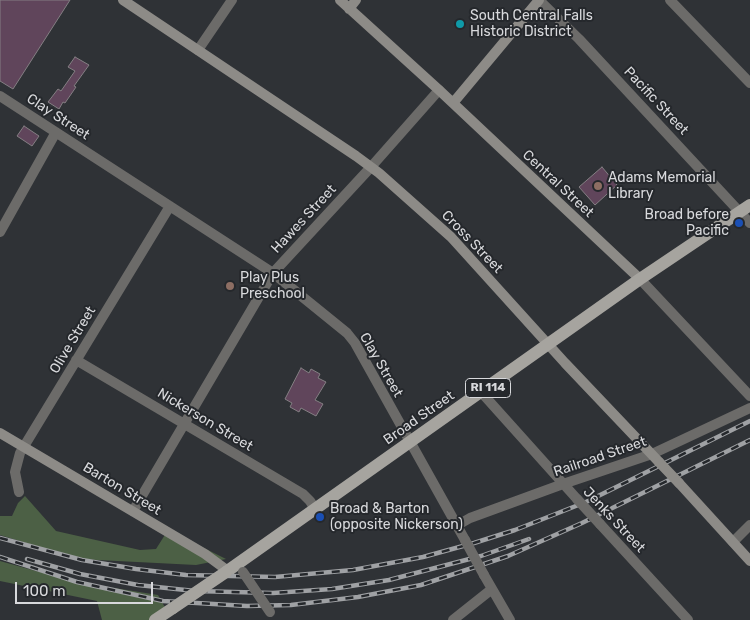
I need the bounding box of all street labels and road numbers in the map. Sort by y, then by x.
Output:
street label: Pacific Street [620,63,692,139]
street label: Clay Street [23,90,93,144]
street label: Central Street [519,147,597,221]
street label: Hawes Street [268,181,340,257]
street label: Cross Street [438,207,506,277]
street label: Olive Street [46,303,100,377]
street label: Clay Street [356,330,406,400]
road number: RI 114 [466,378,510,398]
street label: Nickerson Street [154,385,256,455]
street label: Broad Street [380,387,458,449]
street label: Railroad Street [551,433,649,481]
street label: Barton Street [80,459,164,519]
street label: Jenks Street [579,484,649,556]

